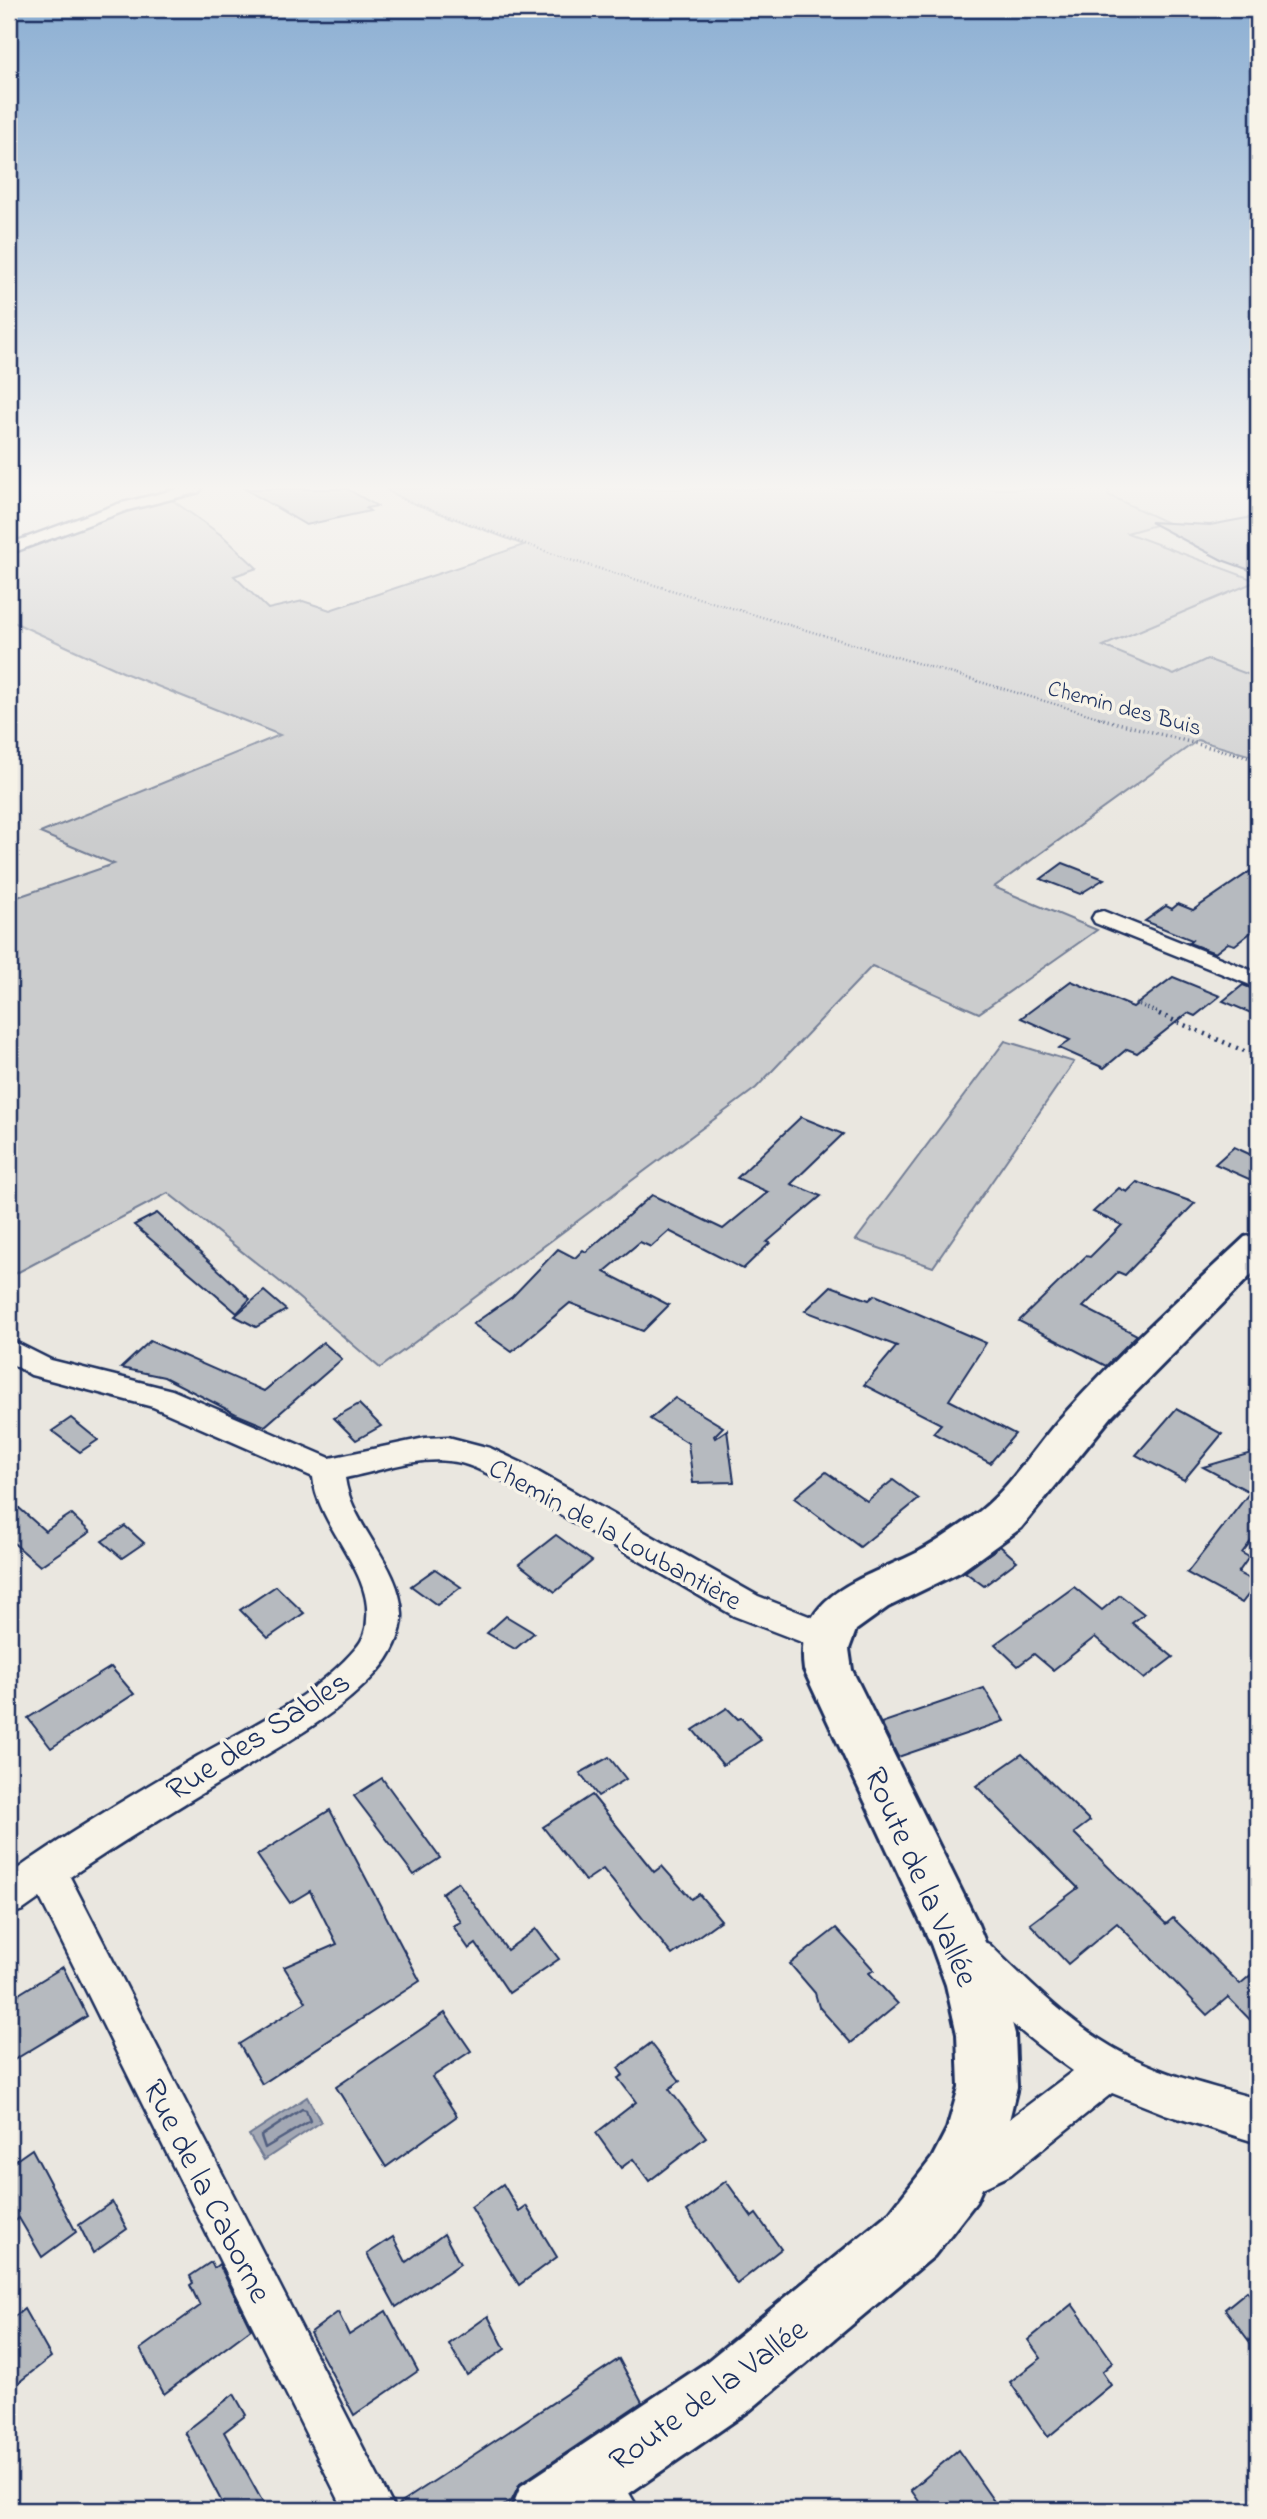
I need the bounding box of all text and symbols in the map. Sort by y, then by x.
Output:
street label: Chemin des Buis [1044,673,1205,746]
street label: Chemin de la Loubantière [480,1449,749,1623]
street label: Rue des Sables [158,1660,361,1815]
street label: Route de la Vallée [850,1760,989,1995]
street label: Rue de la Caborne [128,2072,283,2312]
street label: Route de la Vallée [600,2307,819,2485]

